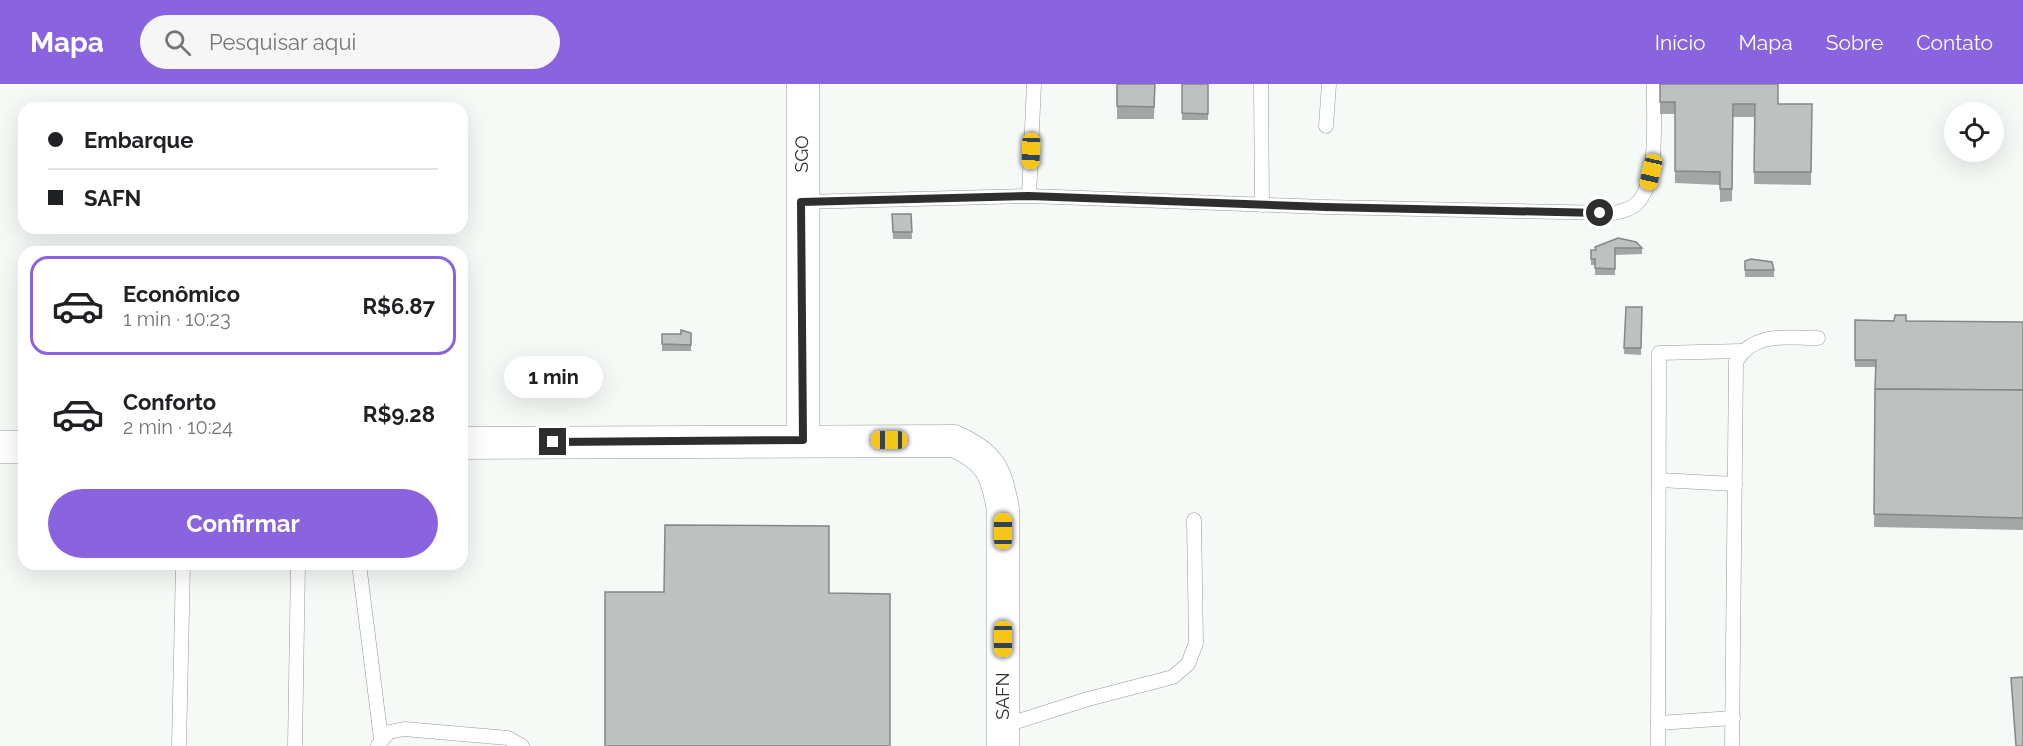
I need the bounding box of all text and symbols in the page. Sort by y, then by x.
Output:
search box [140,15,560,69]
text: Mapa [30,26,104,59]
icon: search [161,26,194,59]
text: Pesquisar aqui [209,29,356,55]
text: Início [1655,30,1705,55]
text: Mapa [1738,30,1793,55]
text: Sobre [1826,30,1883,55]
text: Contato [1916,30,1993,55]
map controls [1944,102,2004,162]
button: locate [1944,102,2004,162]
text: Embarque [84,127,193,153]
car [1021,133,1041,169]
street label: SGO [791,135,812,173]
car [1638,152,1664,192]
text: SAFN [84,185,141,211]
route start [1586,199,1613,226]
icon: car [51,279,105,333]
text: Econômico [123,281,240,307]
text: R$6.87 [362,293,435,319]
text: 1 min · 10:23 [123,307,231,331]
callout: 1 min [504,355,602,397]
text: 1 min [528,365,579,389]
icon: car [51,387,105,441]
text: Conforto [123,389,216,415]
text: R$9.28 [363,401,435,427]
text: 2 min · 10:24 [123,415,233,439]
route end [539,428,566,455]
car [871,431,907,449]
button: Confirmar [48,489,438,558]
car [994,513,1012,549]
car [994,621,1012,657]
street label: SAFN [992,672,1013,720]

